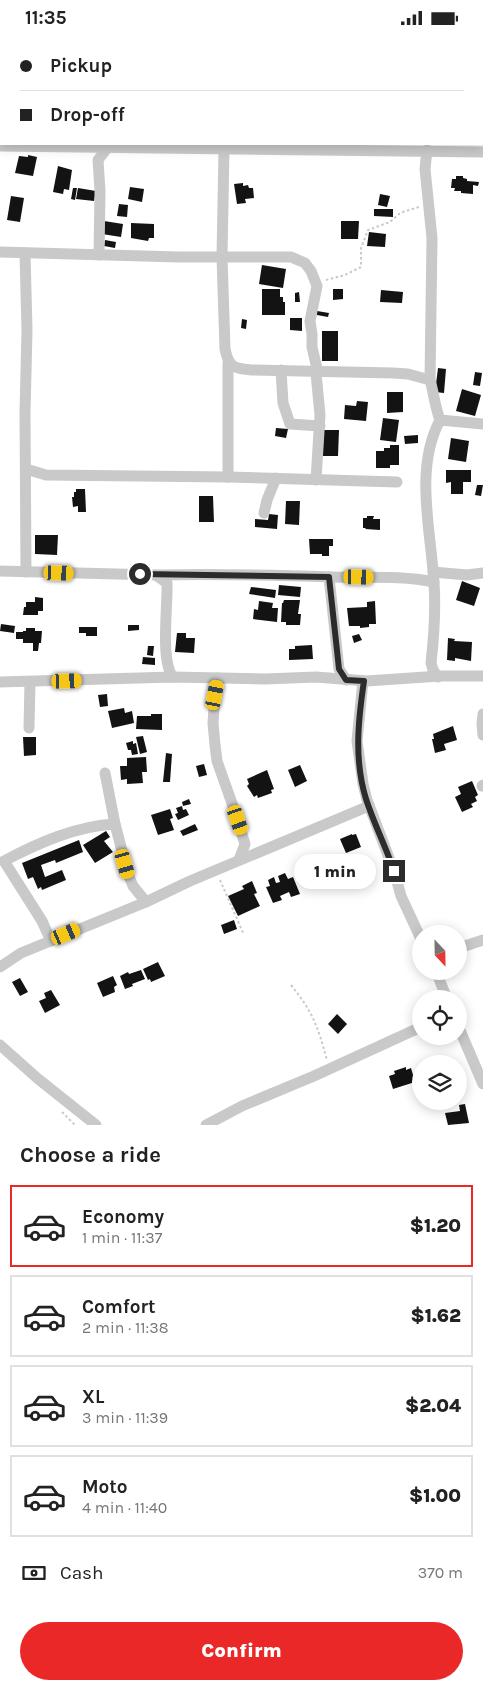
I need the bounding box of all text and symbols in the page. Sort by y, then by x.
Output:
text: 11:35 [25,7,67,29]
text: Pickup [50,55,112,77]
text: Drop-off [50,104,125,126]
route start [129,563,151,585]
car [43,565,74,581]
car [343,569,374,585]
car [51,673,82,689]
car [204,679,225,711]
car [226,803,249,837]
car [113,848,136,880]
callout: 1 min [294,853,376,889]
route end [383,860,405,882]
text: 1 min [314,862,356,881]
car [49,921,82,947]
north arrow [412,925,468,980]
map controls [412,925,467,1110]
button: locate [412,990,467,1045]
button: layers [412,1055,467,1110]
text: Choose a ride [20,1142,161,1168]
icon: car [22,1204,67,1249]
text: Economy [82,1206,164,1228]
text: $1.20 [410,1215,461,1237]
text: 1 min · 11:37 [82,1228,162,1247]
icon: car [22,1294,67,1339]
text: Comfort [82,1296,156,1318]
text: $1.62 [410,1305,461,1327]
text: 2 min · 11:38 [82,1318,168,1337]
icon: car [22,1384,67,1429]
text: XL [82,1386,104,1408]
text: $2.04 [405,1395,461,1417]
text: 3 min · 11:39 [82,1408,168,1427]
icon: car [22,1474,67,1519]
text: Moto [82,1476,128,1498]
text: $1.00 [409,1485,461,1507]
text: 4 min · 11:40 [82,1498,167,1517]
icon: cash [20,1559,48,1587]
text: Cash [60,1562,104,1584]
text: 370 m [418,1563,463,1582]
button: Confirm [20,1622,463,1680]

